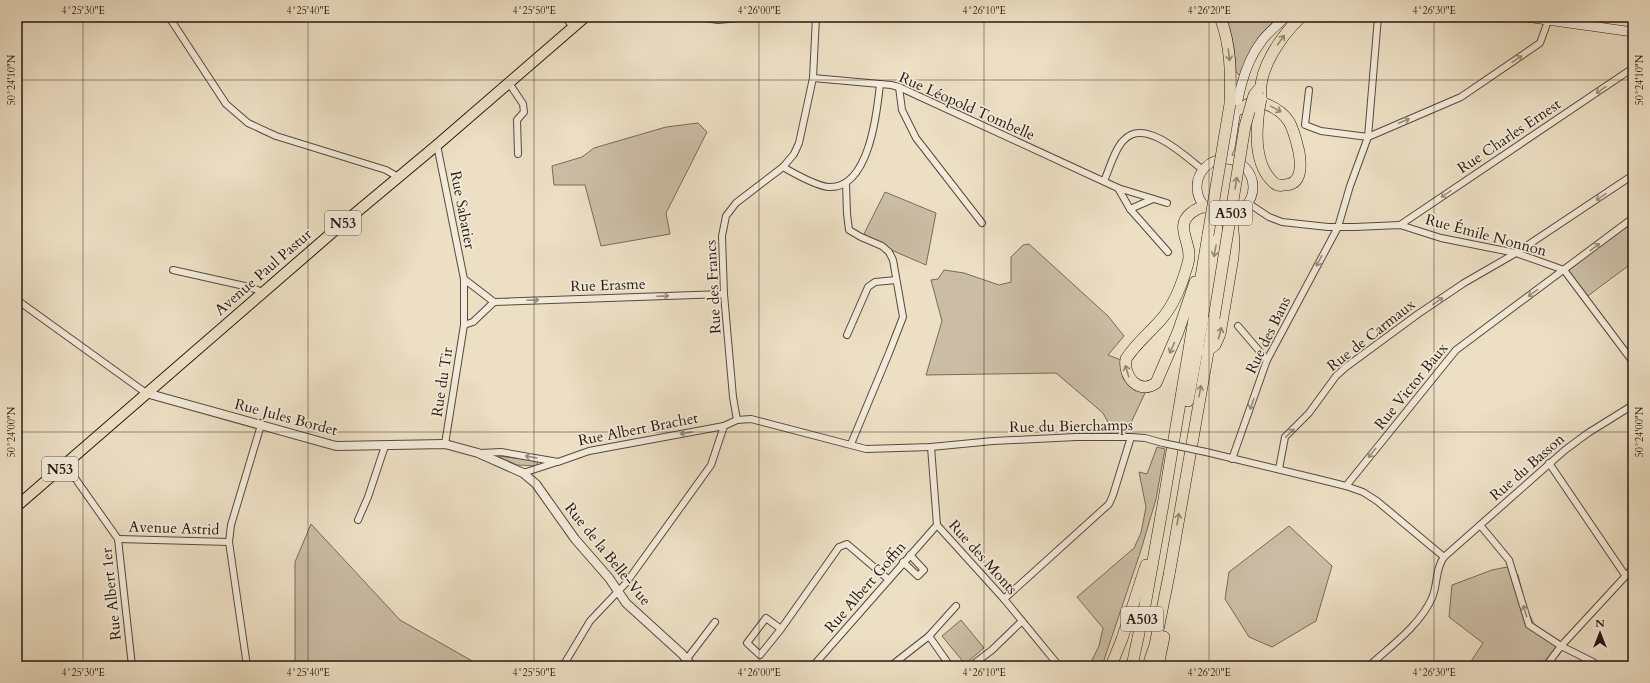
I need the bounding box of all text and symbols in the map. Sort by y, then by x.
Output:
text: 4°25'30"E [61,4,105,18]
text: 4°25'40"E [286,4,330,18]
text: 4°25'50"E [512,4,556,18]
text: 4°26'00"E [737,4,781,18]
text: 4°26'10"E [962,4,1006,18]
text: 4°26'20"E [1187,4,1231,18]
text: 4°26'30"E [1412,4,1456,18]
one-way arrow [1277,35,1285,46]
one-way arrow [1225,48,1233,61]
text: 50°24'10"N [5,54,19,105]
text: 50°24'10"N [1633,54,1647,105]
one-way arrow [1511,55,1522,63]
street label: Rue Léopold Tombelle [896,67,1038,145]
one-way arrow [1595,86,1606,94]
street label: Rue Charles Ernest [1453,94,1565,178]
one-way arrow [1270,106,1282,113]
one-way arrow [1398,117,1410,125]
street label: Rue Sabatier [446,169,480,251]
one-way arrow [1232,177,1240,190]
one-way arrow [1441,190,1452,198]
one-way arrow [1595,193,1606,201]
road number: A503 [1210,201,1252,225]
street label: Rue Émile Nonnon [1423,209,1549,261]
road number: N53 [325,211,361,235]
street label: Avenue Paul Pastur [210,224,316,320]
street label: Rue des Francs [701,239,725,335]
one-way arrow [1590,243,1601,251]
one-way arrow [1211,244,1219,257]
one-way arrow [1315,255,1323,267]
street label: Rue Erasme [570,274,646,296]
one-way arrow [1527,289,1538,298]
one-way arrow [656,292,669,300]
street label: Rue des Bans [1241,293,1295,377]
street label: Rue de Carmaux [1323,294,1420,376]
one-way arrow [526,297,539,304]
one-way arrow [1432,297,1443,305]
one-way arrow [1217,327,1224,340]
street label: Rue Victor Baux [1370,338,1453,434]
one-way arrow [1167,342,1175,354]
street label: Rue du Tir [427,345,457,418]
one-way arrow [1123,365,1130,378]
one-way arrow [1196,385,1204,398]
street label: Rue Jules Bordet [232,394,340,440]
one-way arrow [1247,397,1255,409]
text: 50°24'00"N [5,406,19,457]
text: 50°24'00"N [1633,406,1647,457]
street label: Rue Albert Brachet [576,408,700,450]
street label: Rue du Bierchamps [1009,415,1133,437]
one-way arrow [1285,428,1295,438]
street label: Rue du Basson [1485,429,1569,505]
one-way arrow [679,430,692,438]
one-way arrow [1368,448,1377,458]
one-way arrow [525,453,538,461]
road number: N53 [42,457,78,481]
street label: Rue de la Belle-Vue [560,498,656,610]
one-way arrow [1175,513,1183,526]
street label: Rue des Monts [944,515,1022,599]
street label: Avenue Astrid [128,516,220,540]
street label: Rue Albert Goffin [820,537,910,637]
street label: Rue Albert 1er [96,546,126,641]
one-way arrow [1520,606,1528,618]
road number: A503 [1121,607,1163,631]
north arrow [1580,613,1620,653]
text: N [1595,616,1605,631]
text: 4°25'30"E [61,666,105,680]
text: 4°25'40"E [286,666,330,680]
text: 4°25'50"E [512,666,556,680]
text: 4°26'00"E [737,666,781,680]
text: 4°26'10"E [962,666,1006,680]
text: 4°26'20"E [1187,666,1231,680]
text: 4°26'30"E [1412,666,1456,680]

